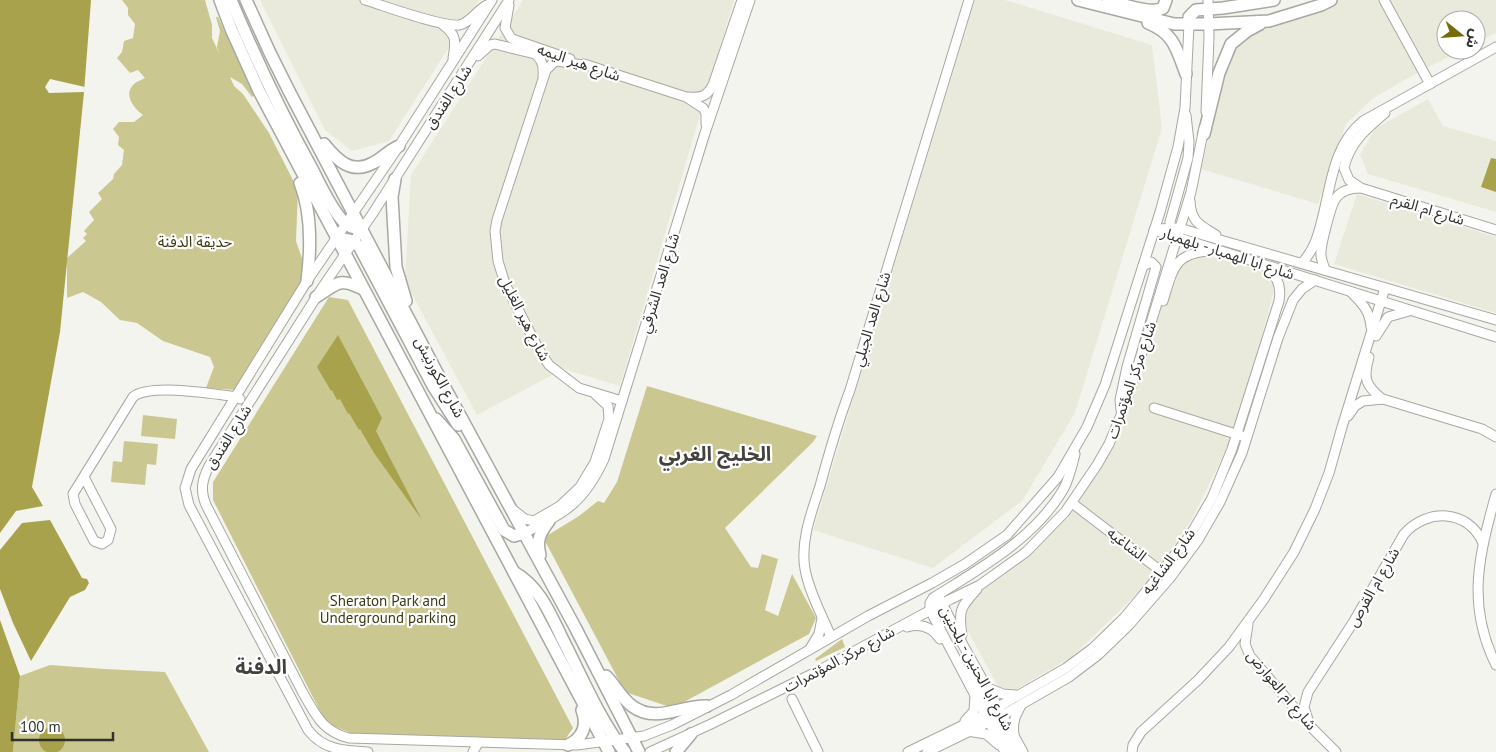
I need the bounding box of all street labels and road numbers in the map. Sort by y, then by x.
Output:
street label: شارع هير اليمه [534,39,623,88]
street label: شارع الفندق [420,61,478,134]
street label: شارع ام القرم [1388,189,1467,232]
street label: شارع ابا الهمبار - بلهمبار [1157,222,1297,286]
street label: شارع العد الشرقي [635,230,686,336]
street label: شارع العد الجبلي [848,269,897,370]
street label: شارع هير الغليل [493,272,555,366]
street label: شارع مركز المؤتمرات [1102,319,1163,442]
street label: شارع الكورنيش [408,333,469,422]
street label: شارع الفندق [201,401,258,475]
street label: الشاغيه [1103,523,1151,565]
street label: شارع الشاغيه [1137,524,1202,600]
street label: شارع ام القرص [1343,544,1406,631]
street label: شارع ابا الحنين - بلحنين [933,602,1018,735]
street label: شارع مركز المؤتمرات [780,622,899,699]
street label: شارع ام العوارض [1241,646,1321,736]

